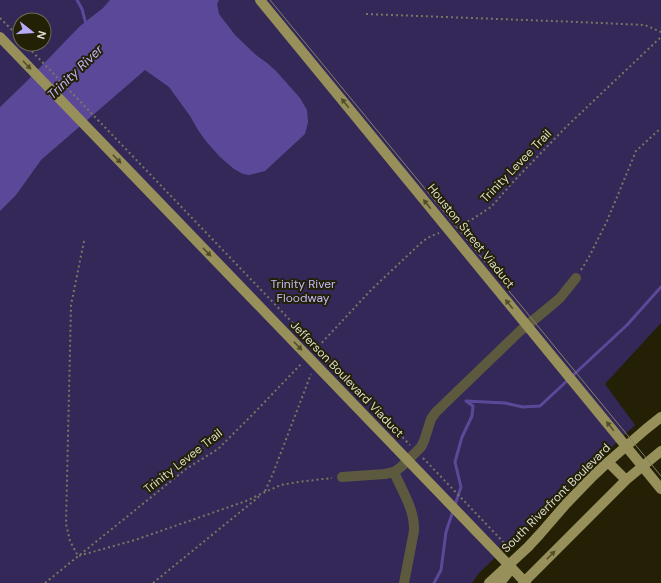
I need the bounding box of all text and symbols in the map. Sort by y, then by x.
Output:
north arrow [12,12,52,52]
text: N [34,29,49,41]
water label: Trinity River [43,40,107,103]
one-way arrow [22,60,32,70]
one-way arrow [340,98,349,108]
street label: Trinity Levee Trail [477,126,555,206]
one-way arrow [112,154,122,164]
street label: Houston Street Viaduct [424,180,518,292]
one-way arrow [423,198,431,209]
one-way arrow [203,247,212,257]
park label: Trinity River Floodway [271,276,336,306]
one-way arrow [505,299,514,309]
street label: Jefferson Boulevard Viaduct [287,317,407,441]
one-way arrow [293,341,303,351]
one-way arrow [605,421,614,432]
street label: Trinity Levee Trail [140,425,226,497]
street label: South Riverfront Boulevard [498,440,614,556]
one-way arrow [546,551,556,560]

